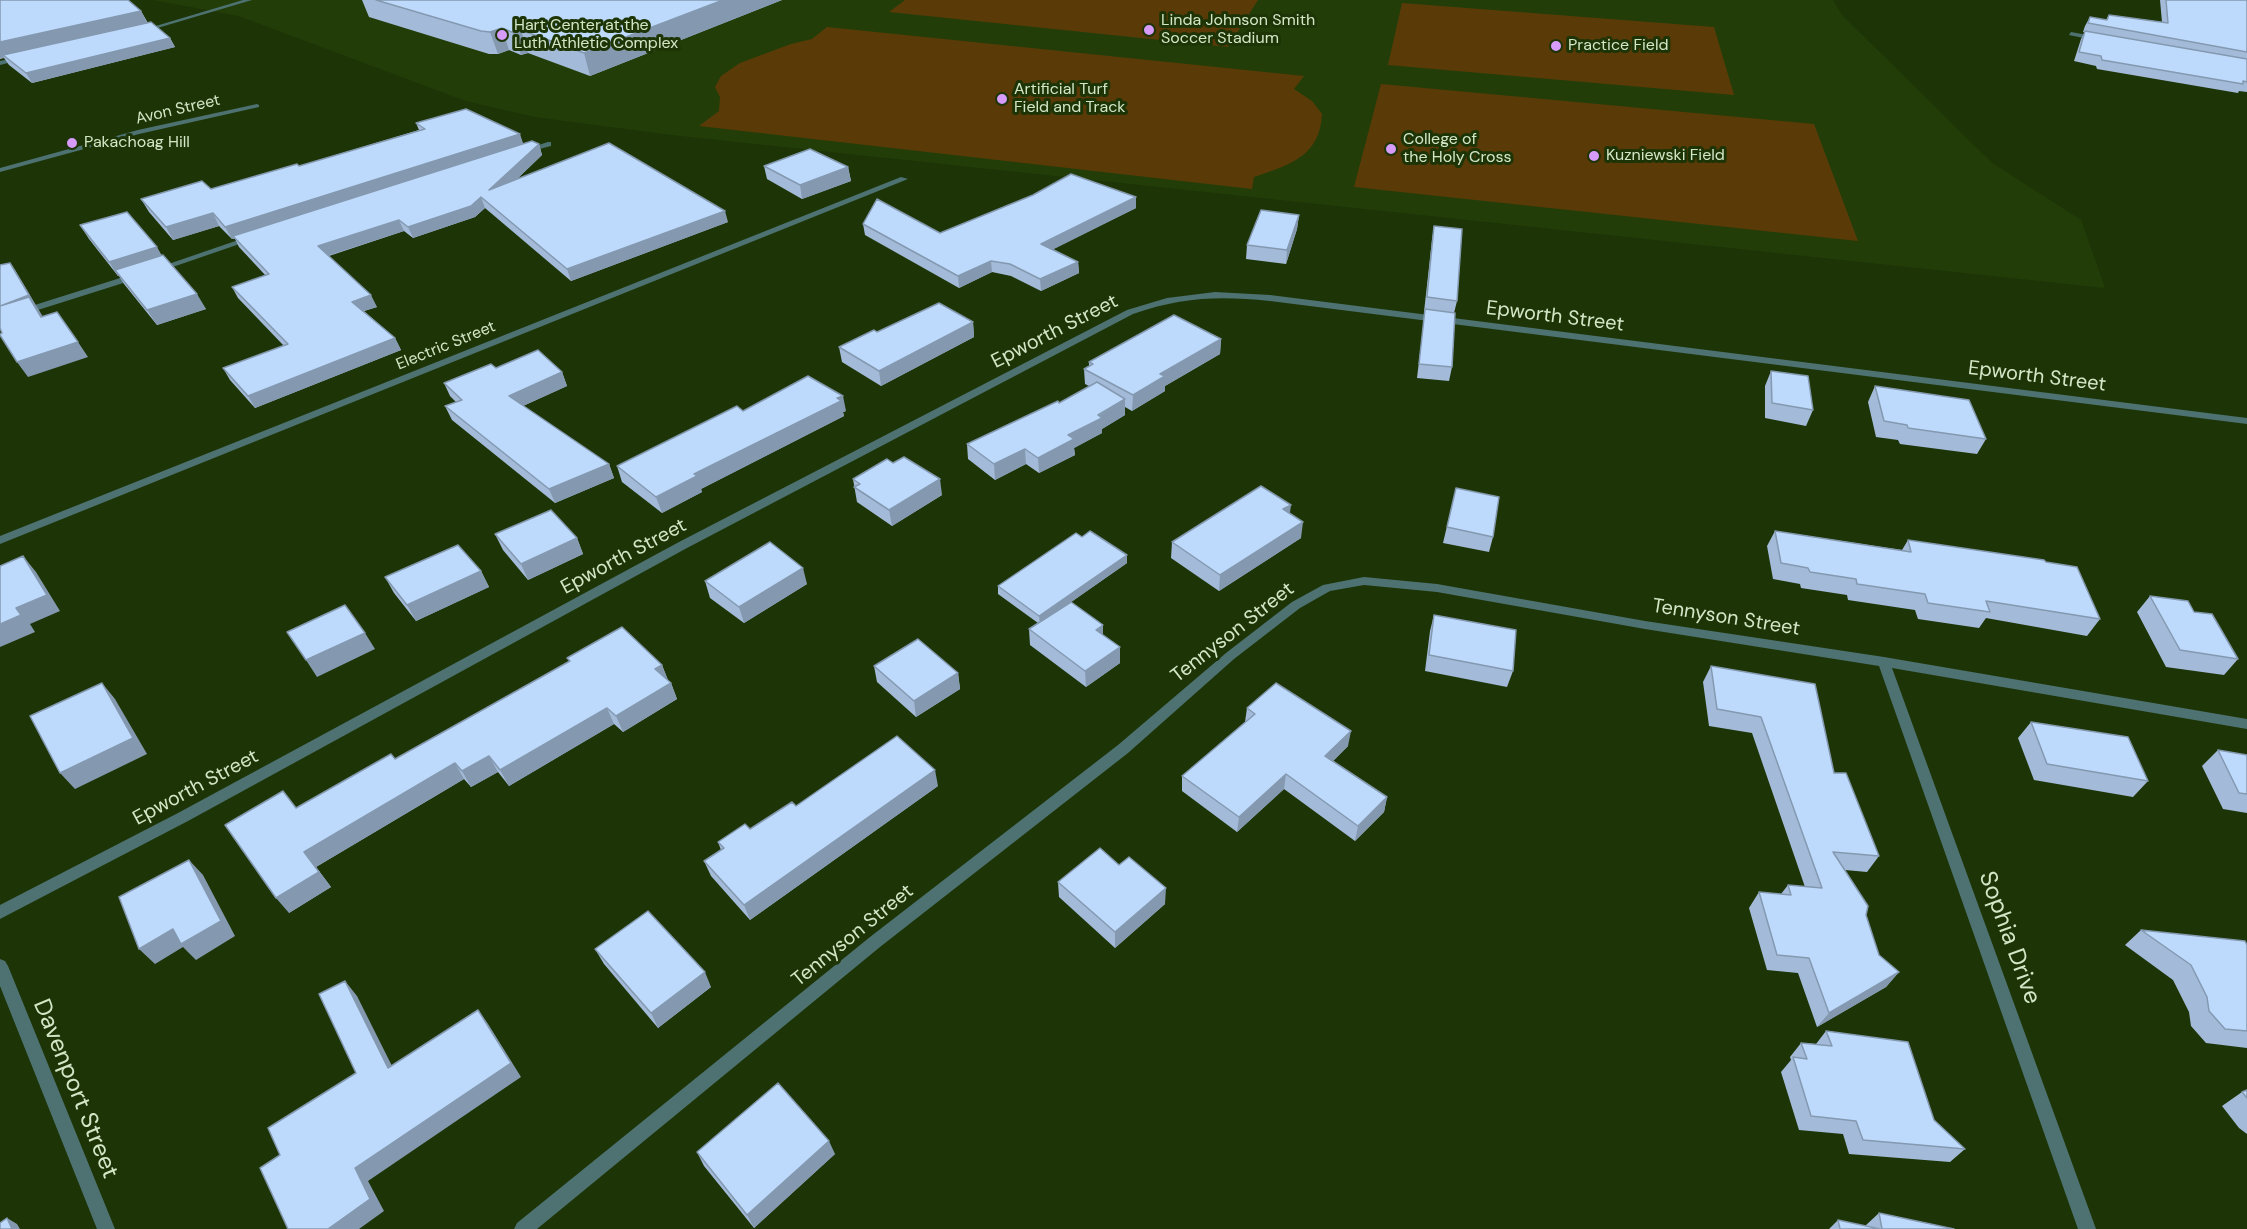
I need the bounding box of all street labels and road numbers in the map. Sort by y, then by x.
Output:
street label: Avon Street [134,91,222,129]
street label: Epworth Street [988,290,1122,374]
street label: Epworth Street [1485,297,1625,337]
street label: Electric Street [394,317,498,375]
street label: Epworth Street [1967,357,2107,397]
street label: Epworth Street [557,514,691,600]
street label: Tennyson Street [1167,578,1299,688]
street label: Tennyson Street [1650,594,1802,642]
street label: Epworth Street [129,745,263,831]
street label: Sophia Drive [1972,868,2046,1008]
street label: Tennyson Street [787,880,919,992]
street label: Davenport Street [26,995,124,1183]

